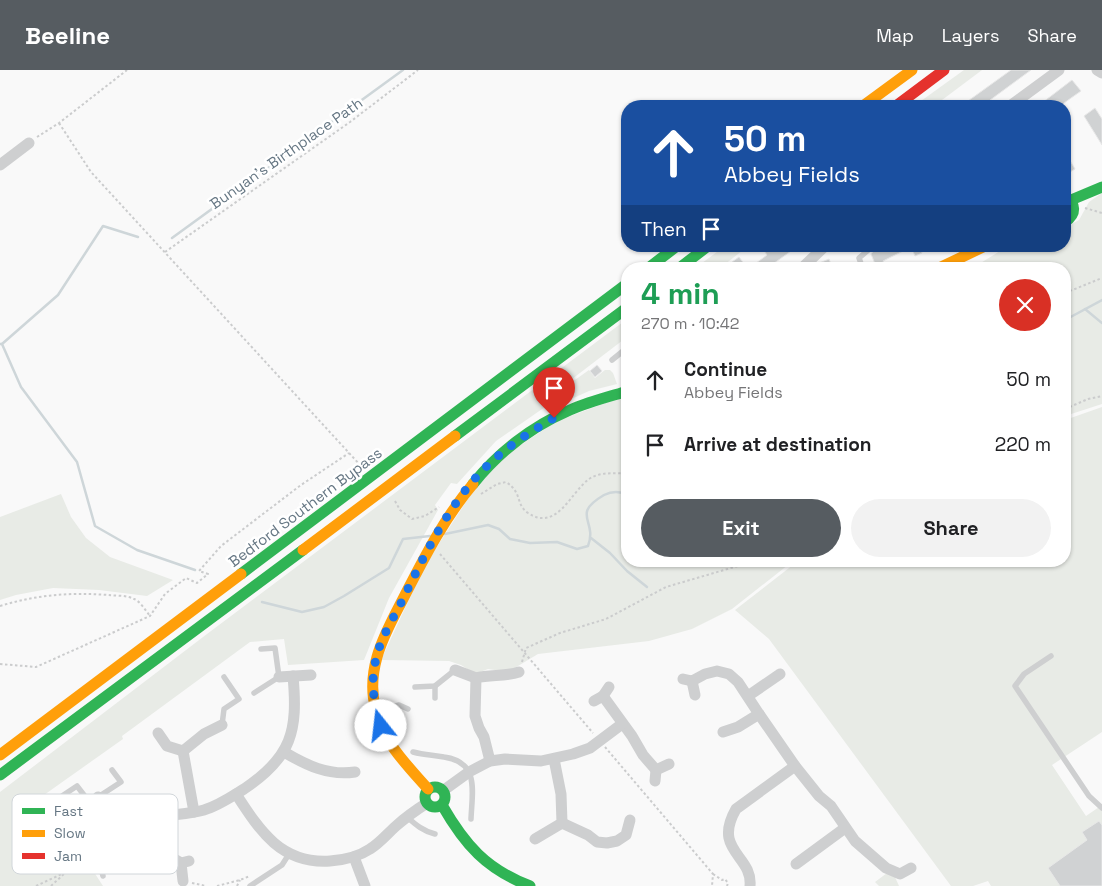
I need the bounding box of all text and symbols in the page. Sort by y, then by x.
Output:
text: Beeline [25,20,110,51]
text: Map [876,24,914,47]
text: Layers [942,24,999,47]
text: Share [1027,24,1077,47]
street label: Bunyan's Birthplace Path [206,93,366,213]
text: 50 m [724,117,806,161]
icon: ahead [641,120,706,185]
text: Abbey Fields [724,160,860,188]
icon: arrive [697,215,725,243]
text: Then [641,217,687,242]
text: 4 min [641,274,720,313]
button: close [999,279,1051,331]
text: 270 m · 10:42 [641,313,739,334]
text: Continue [684,357,767,382]
icon: ahead [641,366,669,394]
pin [533,367,575,418]
text: 50 m [1006,367,1051,392]
icon: arrive [540,374,568,402]
text: Abbey Fields [684,382,783,403]
icon: arrive [641,431,669,459]
text: Arrive at destination [684,432,872,457]
text: 220 m [995,432,1051,457]
street label: Bedford Southern Bypass [224,443,386,571]
button: Exit [641,499,841,557]
button: Share [851,499,1051,557]
position arrow [354,699,406,751]
legend [12,794,178,874]
text: Fast [54,802,83,820]
text: Slow [54,824,86,842]
text: Jam [54,847,82,865]

